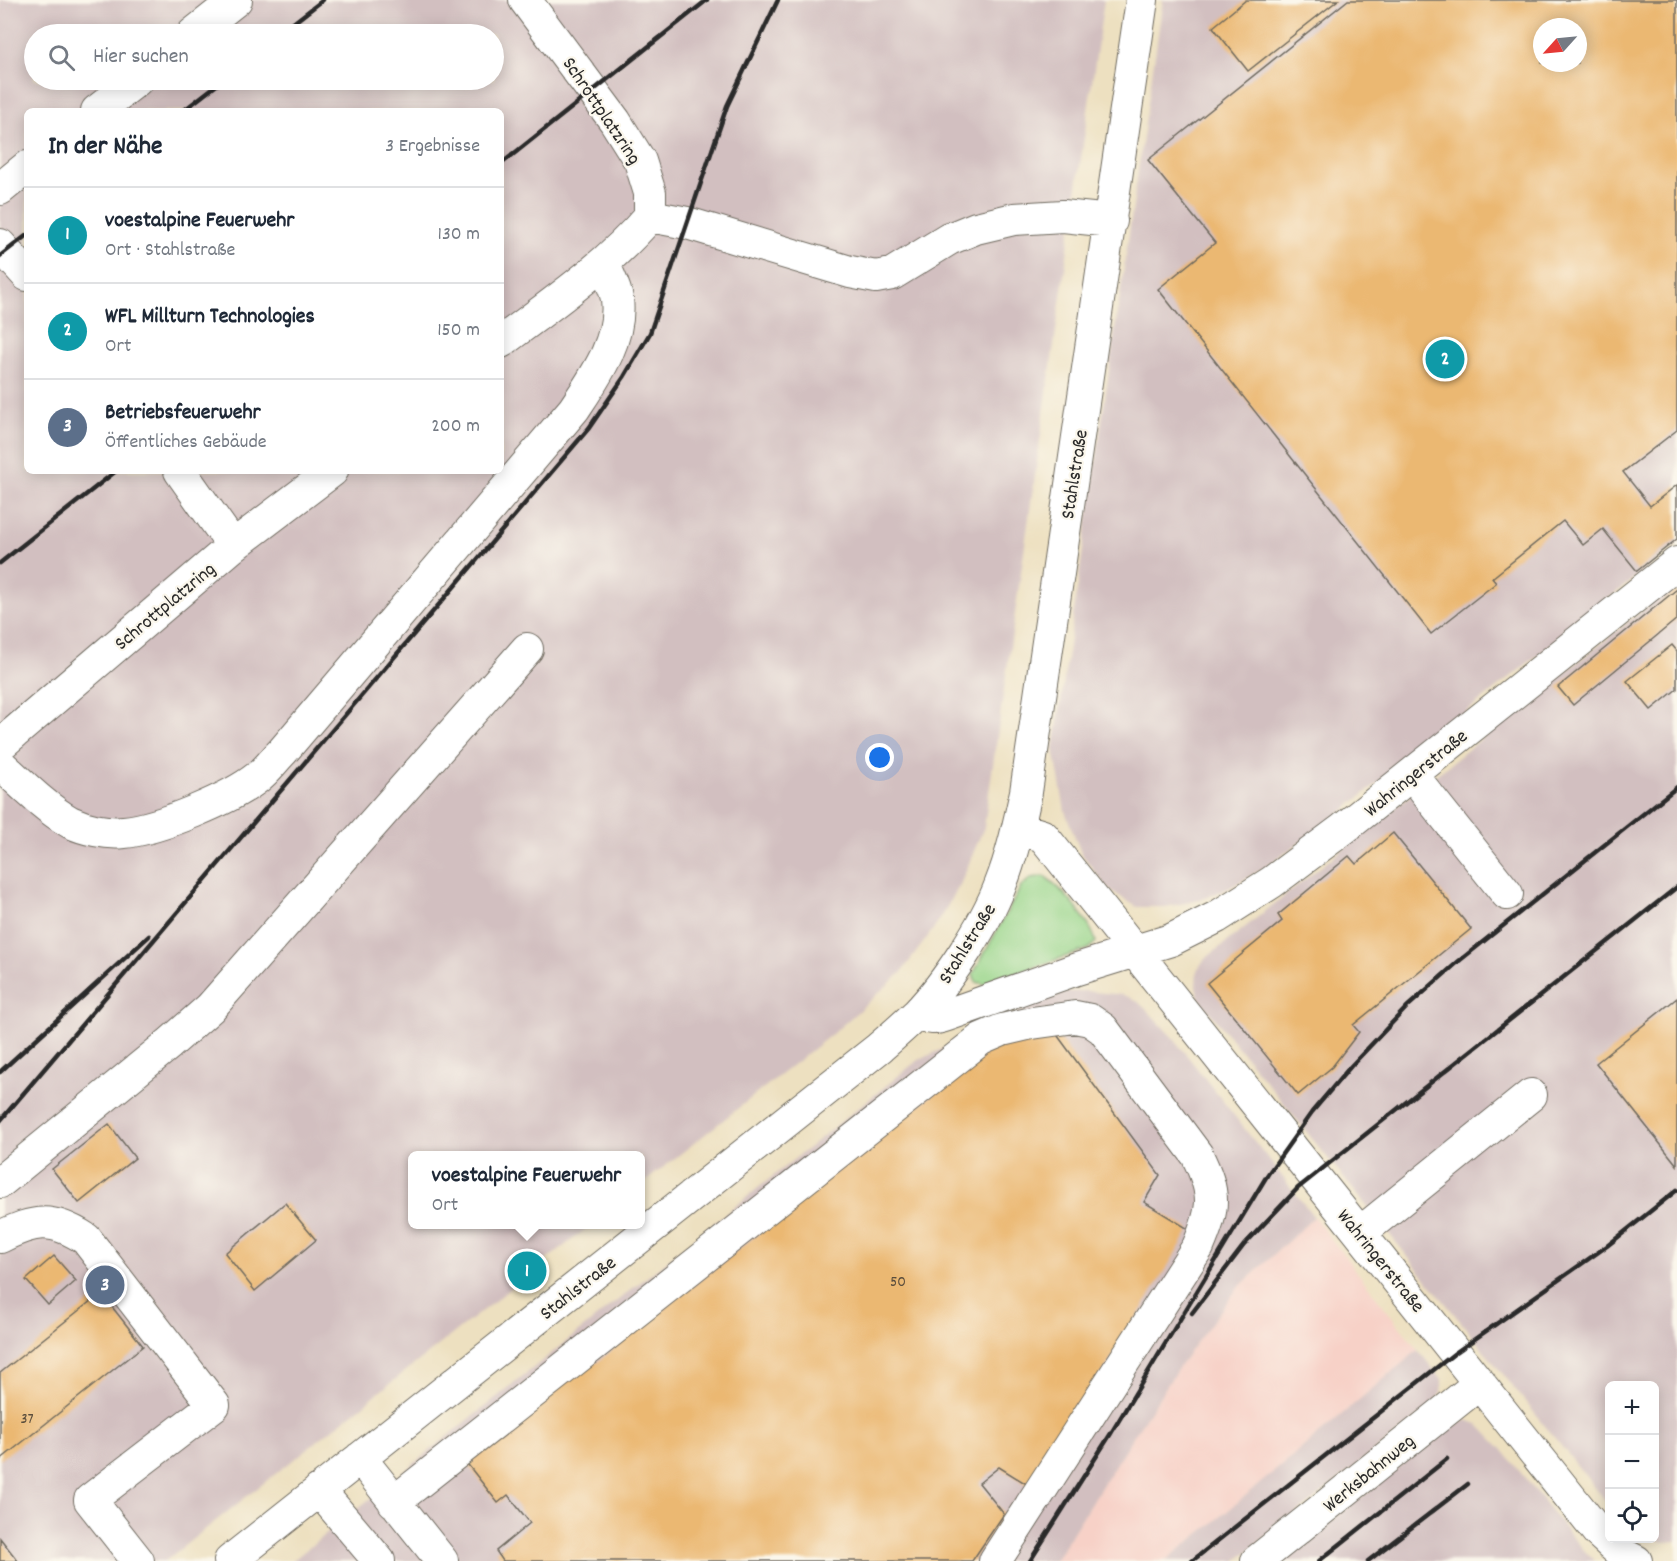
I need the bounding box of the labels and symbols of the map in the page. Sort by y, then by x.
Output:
north arrow [1533,18,1587,72]
street label: Schrottplatzring [554,52,647,171]
pin: 2 [1426,336,1464,382]
street label: Stahlstraße [1055,427,1097,521]
street label: Schrottplatzring [109,557,223,658]
street label: Wahringerstraße [1359,724,1475,825]
your location [865,743,894,772]
street label: Stahlstraße [933,899,1004,990]
street label: Wahringerstraße [1329,1204,1430,1320]
pin: 1 [508,1248,546,1294]
street label: Stahlstraße [535,1250,623,1328]
pin: 3 [86,1262,124,1308]
house number: 50 [890,1271,906,1294]
house number: 37 [20,1408,34,1431]
street label: Werksbahnweg [1318,1428,1422,1520]

